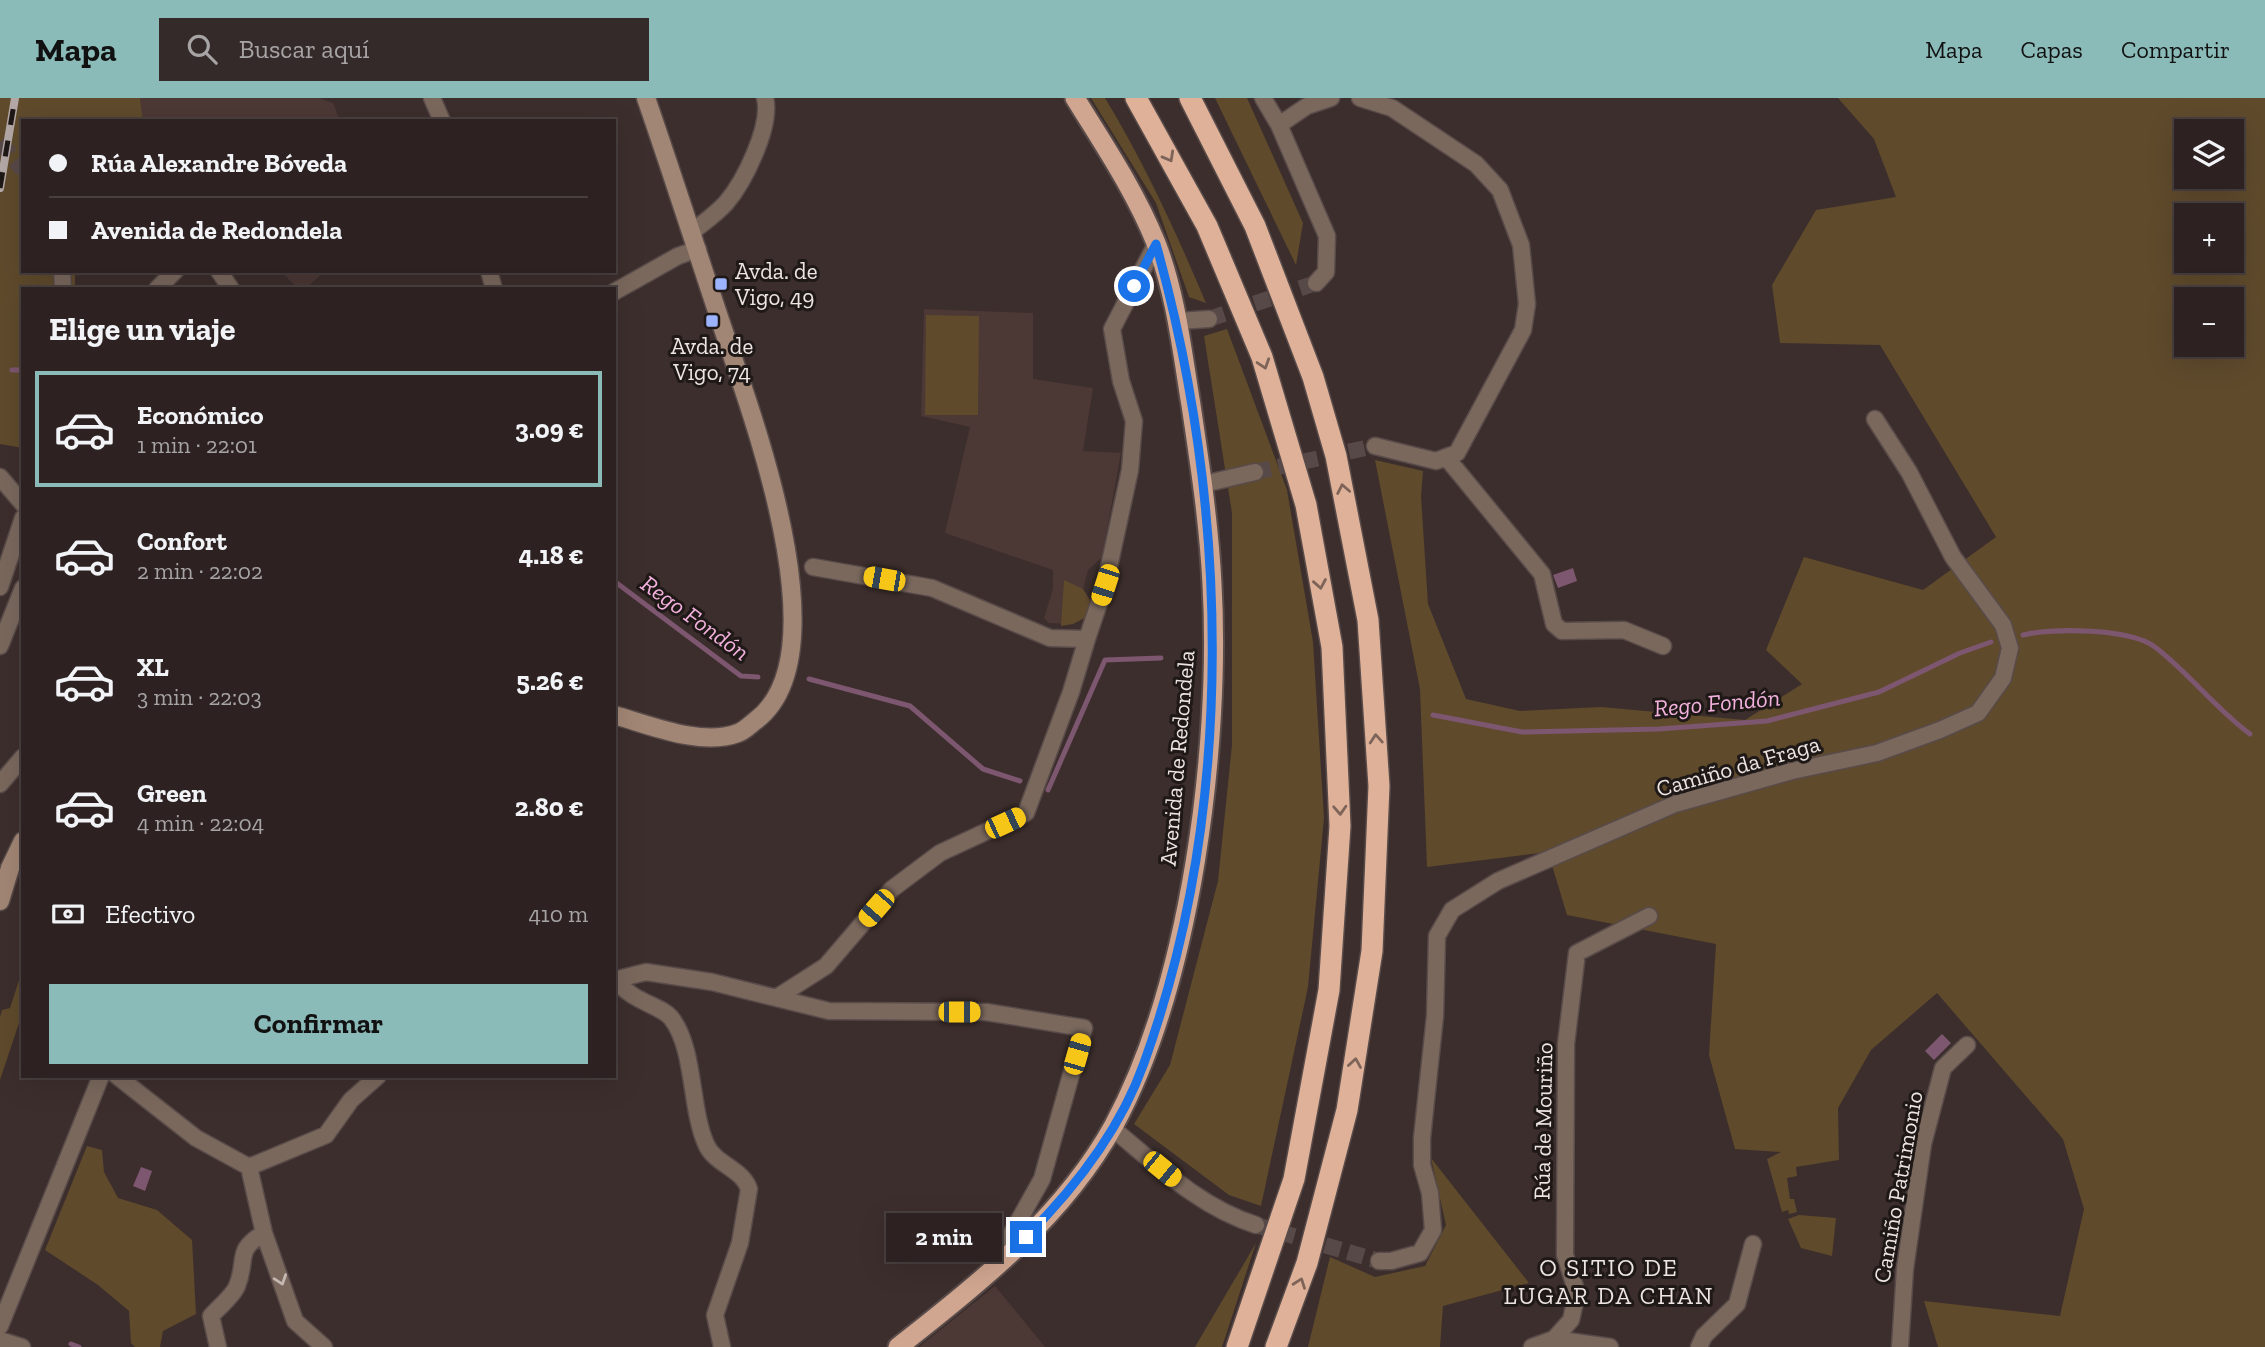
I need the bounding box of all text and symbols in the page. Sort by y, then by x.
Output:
search box [159,18,649,81]
text: Mapa [35,30,117,69]
icon: search [183,30,221,68]
text: Buscar aquí [239,33,370,65]
text: Mapa [1925,35,1982,64]
text: Capas [2020,35,2083,64]
text: Compartir [2121,35,2230,64]
map controls [2174,119,2244,357]
button: layers [2174,119,2244,189]
text: Rúa Alexandre Bóveda [91,147,347,179]
one-way arrow [1161,150,1174,163]
button: + [2174,203,2244,273]
text: Avenida de Redondela [91,214,342,246]
place label: Avda. de Vigo, 49 [734,257,817,311]
route start [1118,270,1150,302]
marker: Avda. de Vigo, 49 [713,276,729,292]
button: − [2174,287,2244,357]
text: Elige un viaje [49,310,236,348]
marker: Avda. de Vigo, 74 [704,313,720,329]
place label: Avda. de Vigo, 74 [671,332,753,386]
one-way arrow [1256,357,1270,370]
icon: car [53,398,116,461]
text: Económico [137,399,264,431]
text: 3.09 € [515,413,584,445]
text: 1 min · 22:01 [137,431,257,459]
one-way arrow [1336,483,1351,495]
icon: car [53,524,116,587]
text: Confort [137,525,227,557]
text: 4.18 € [518,539,584,571]
text: 2 min · 22:02 [137,557,263,585]
car [1089,562,1122,608]
car [862,565,907,593]
water label: Rego Fondón [636,569,755,667]
one-way arrow [1312,578,1327,590]
street label: Avenida de Redondela [1154,649,1200,867]
icon: car [53,650,116,713]
text: XL [137,651,169,683]
text: 5.26 € [516,665,584,697]
text: 3 min · 22:03 [137,683,262,711]
water label: Rego Fondón [1653,683,1781,722]
street label: Camiño da Fraga [1653,729,1823,803]
one-way arrow [1369,733,1384,744]
icon: car [53,776,116,839]
text: Green [137,777,207,809]
text: 2.80 € [515,791,584,823]
car [982,805,1029,841]
one-way arrow [1332,805,1347,816]
text: 4 min · 22:04 [137,809,264,837]
car [855,885,898,931]
icon: cash [49,895,87,933]
text: Efectivo [105,898,195,930]
text: 410 m [528,900,588,928]
button: Confirmar [49,984,588,1064]
car [939,1002,981,1023]
car [1062,1031,1093,1077]
street label: Rúa de Mouriño [1528,1042,1558,1200]
one-way arrow [1347,1057,1362,1068]
street label: Camiño Patrimonio [1867,1089,1929,1285]
car [1140,1148,1185,1190]
callout: 2 min [886,1212,1002,1262]
route end [1010,1221,1042,1253]
text: 2 min [915,1223,973,1251]
district label: O SITIO DE LUGAR DA CHAN [1503,1253,1715,1310]
one-way arrow [273,1274,287,1286]
one-way arrow [1291,1277,1305,1289]

